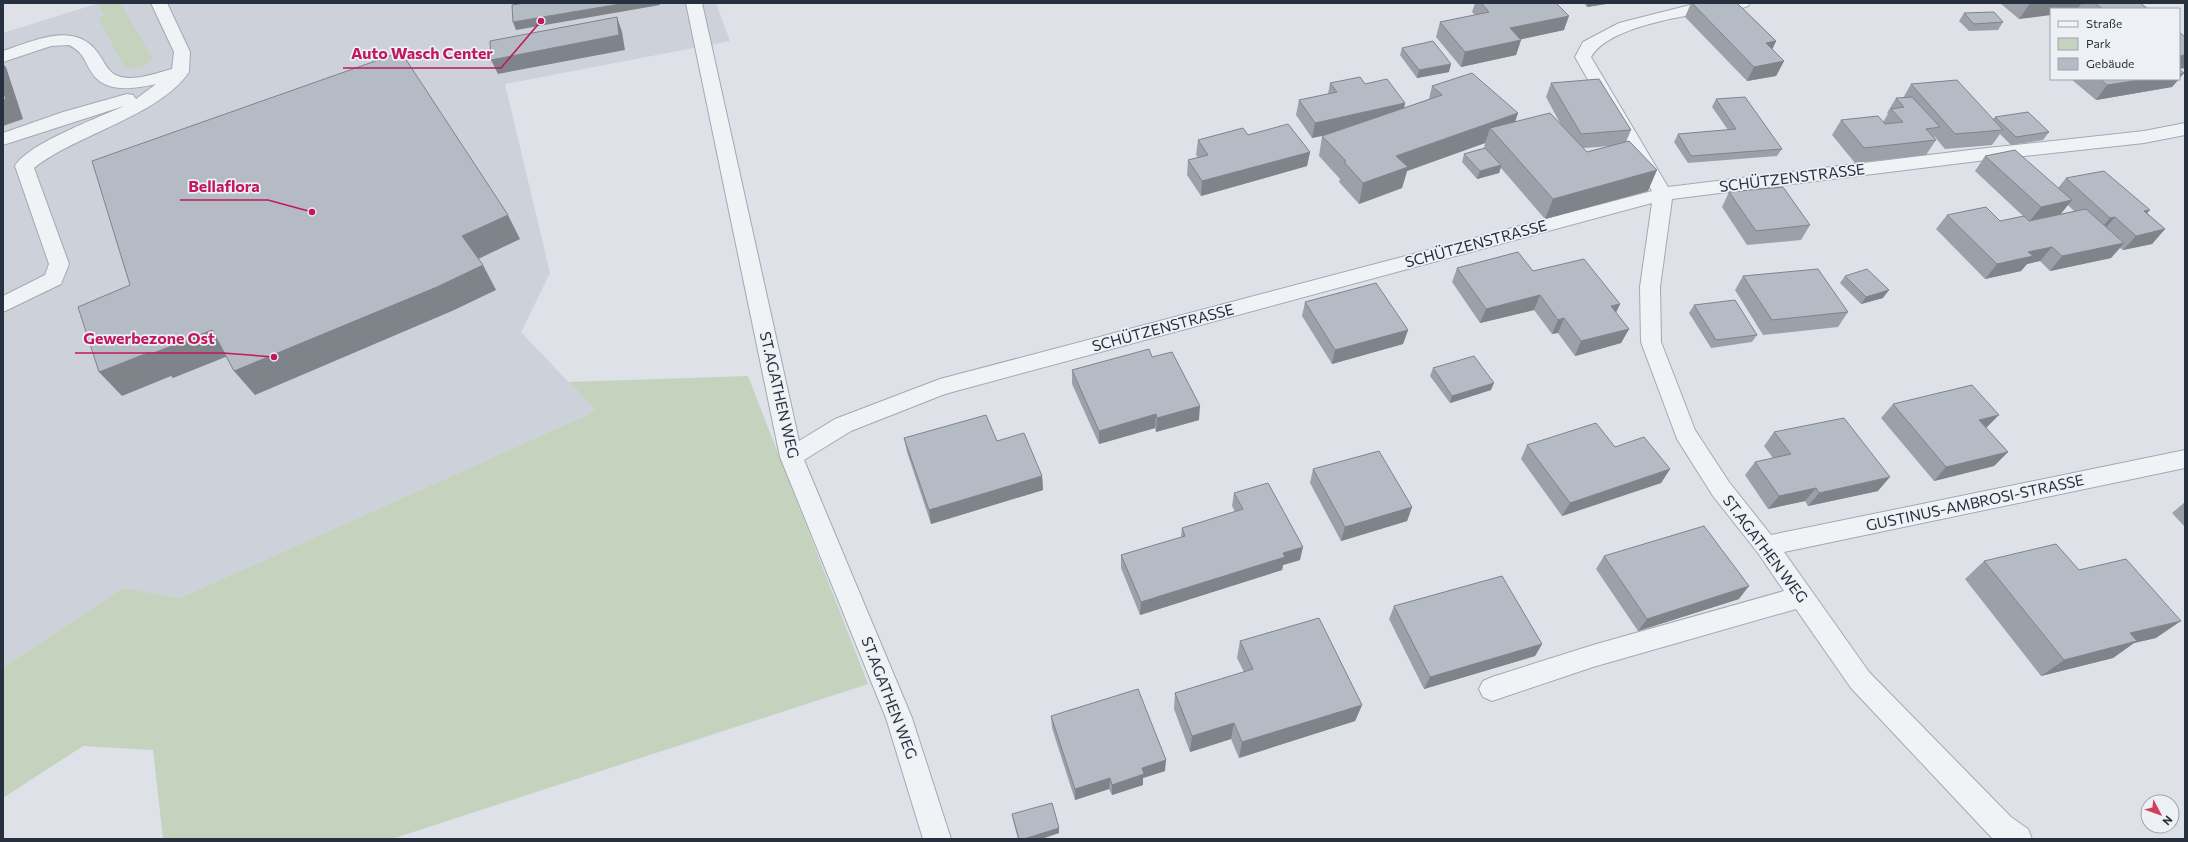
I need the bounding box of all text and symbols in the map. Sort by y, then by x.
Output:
legend [2050,8,2180,80]
text: Straße [2086,16,2122,30]
text: Park [2086,36,2112,50]
callout: Auto Wasch Center [343,40,501,68]
text: Auto Wasch Center [351,43,493,62]
text: Gebäude [2086,56,2134,70]
street label: SCHÜTZENSTRASSE [1718,159,1866,195]
callout: Bellaflora [180,172,268,200]
text: Bellaflora [188,176,260,195]
street label: SCHÜTZENSTRASSE [1403,215,1549,271]
street label: SCHÜTZENSTRASSE [1090,299,1236,355]
callout: Gewerbezone Ost [75,325,223,353]
text: Gewerbezone Ost [83,328,215,347]
street label: ST.AGATHEN WEG [757,330,803,460]
street label: GUSTINUS-AMBROSI-STRASSE [1864,470,2086,534]
street label: ST.AGATHEN WEG [1720,491,1812,606]
street label: ST.AGATHEN WEG [858,634,922,761]
north arrow [2140,794,2180,834]
text: N [2160,814,2176,828]

